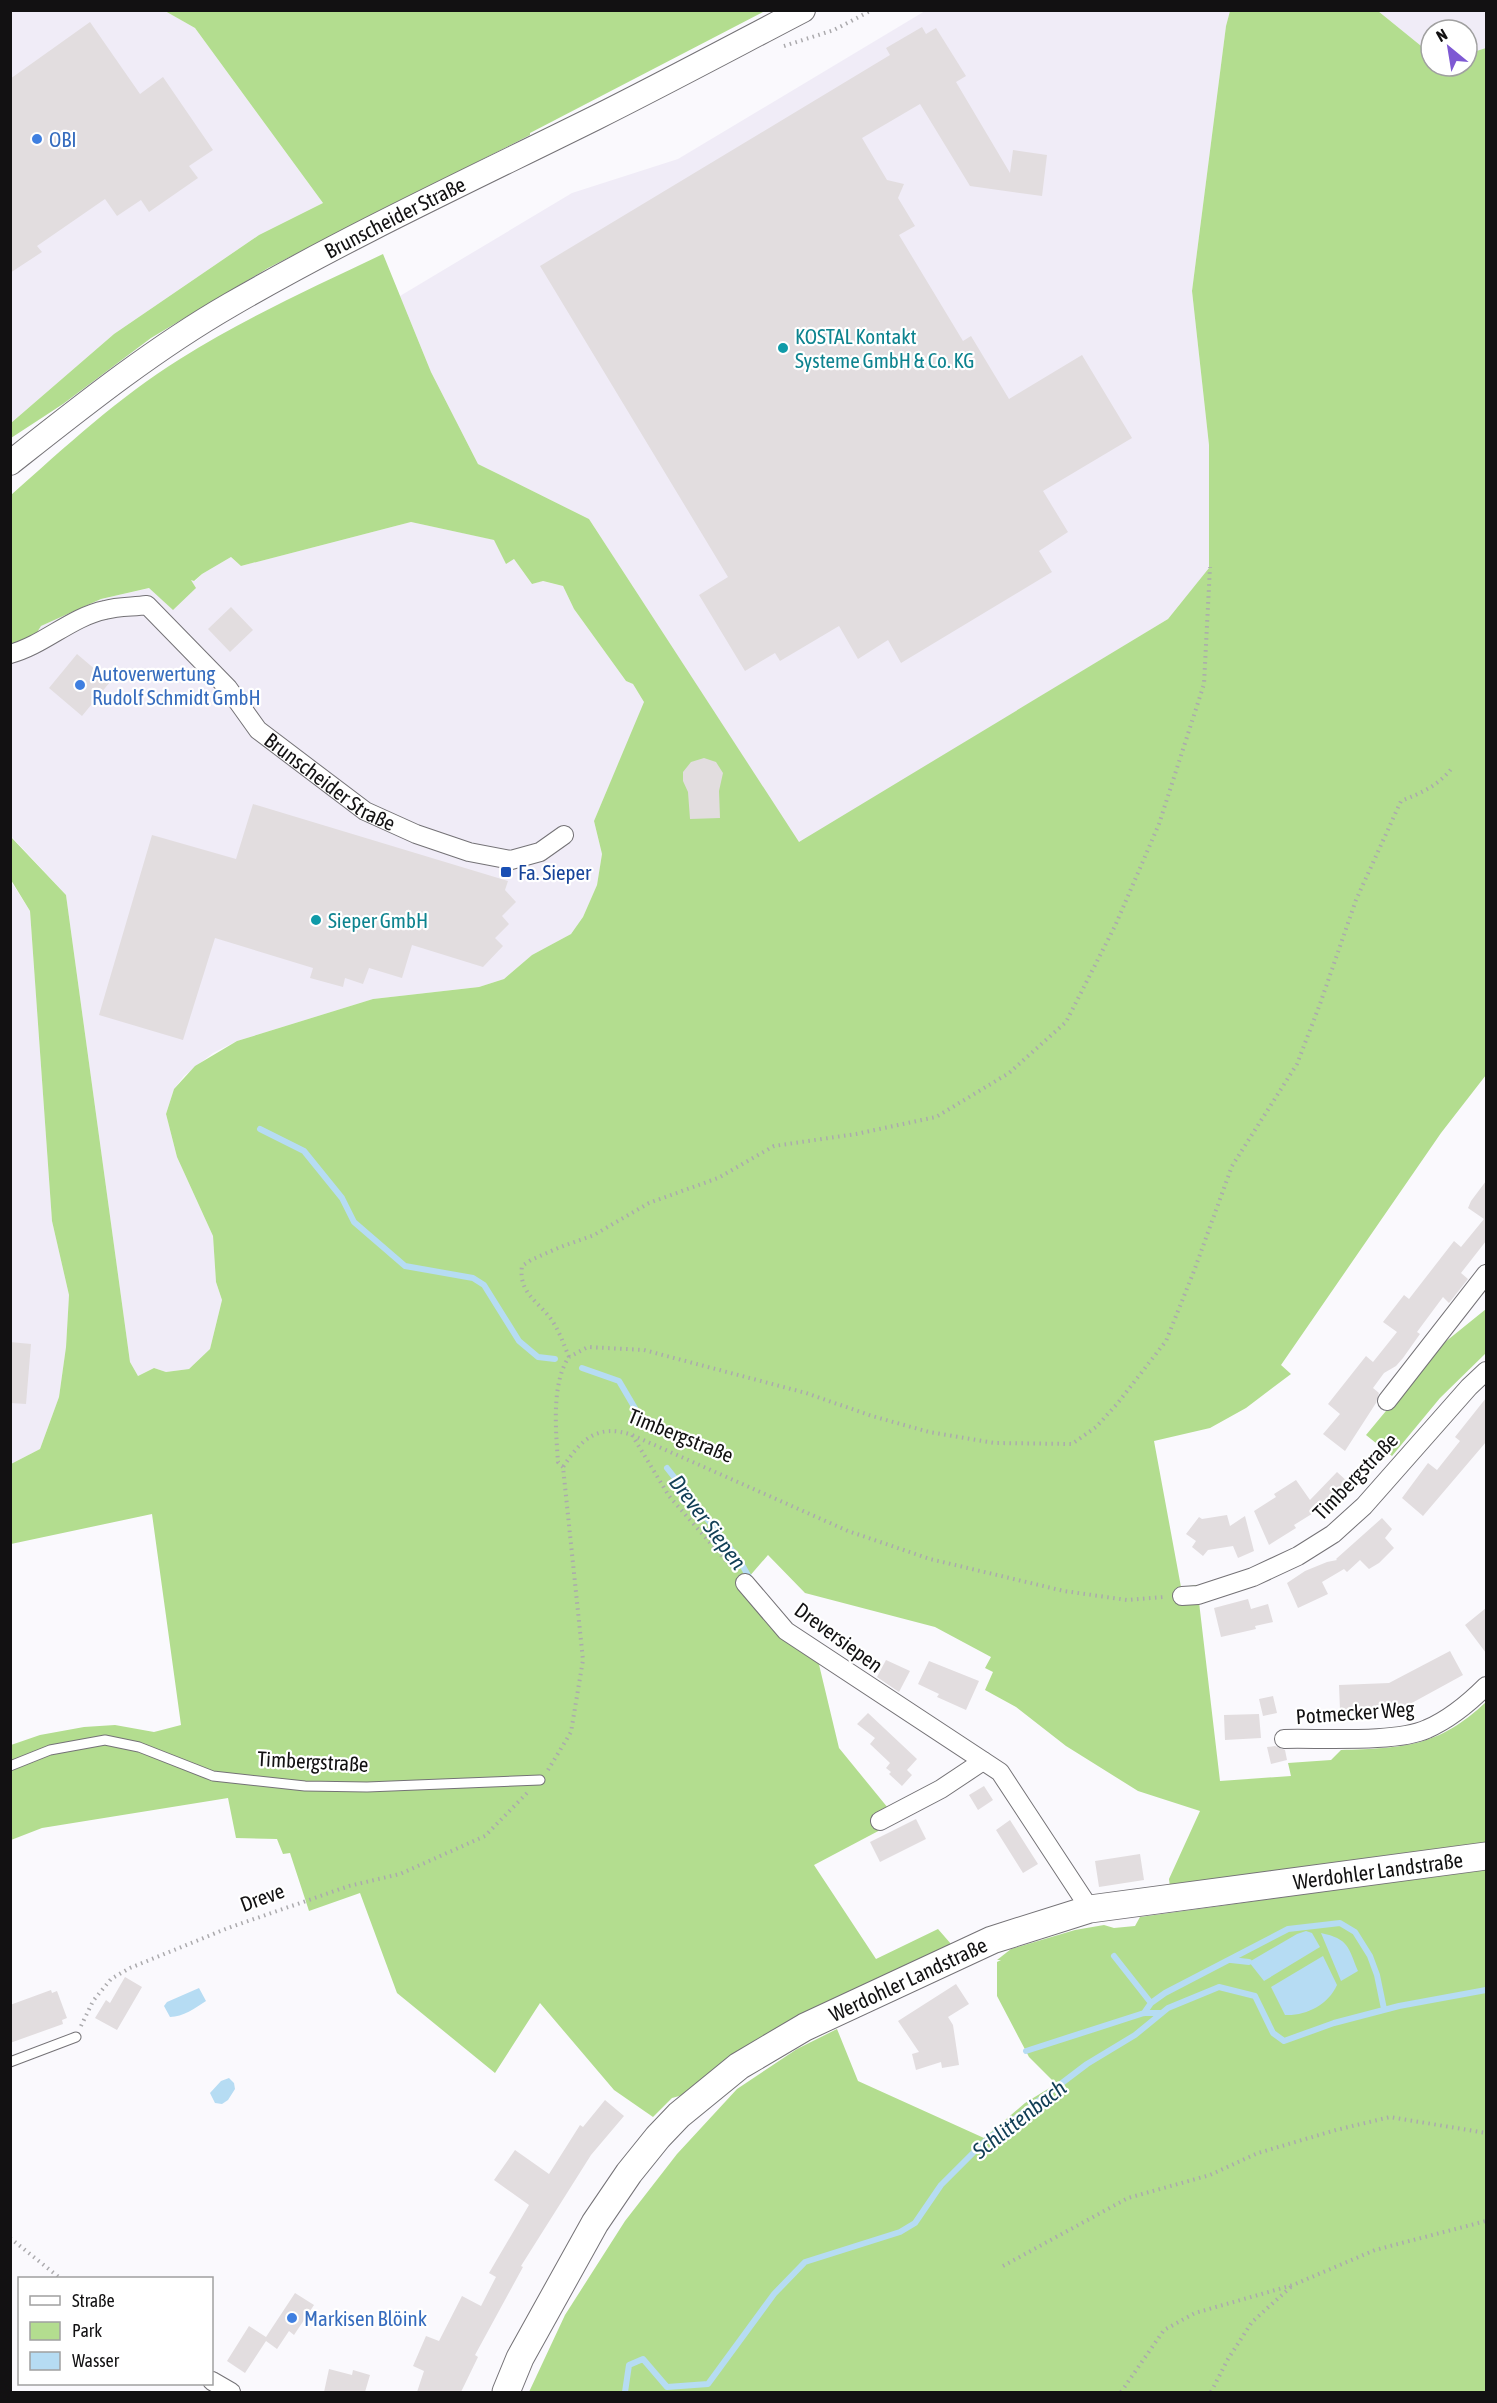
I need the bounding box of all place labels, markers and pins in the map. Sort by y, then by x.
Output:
place label: OBI [49,127,77,151]
marker: OBI [30,132,44,146]
place label: KOSTAL Kontakt Systeme GmbH & Co. KG [795,324,974,372]
marker: KOSTAL Kontakt Systeme GmbH & Co. KG [776,341,790,355]
place label: Autoverwertung Rudolf Schmidt GmbH [92,661,261,709]
marker: Autoverwertung Rudolf Schmidt GmbH [73,678,87,692]
place label: Fa. Sieper [518,860,592,884]
marker: Fa. Sieper [499,865,513,879]
place label: Sieper GmbH [328,908,428,932]
marker: Sieper GmbH [309,913,323,927]
place label: Markisen Blöink [304,2306,427,2330]
marker: Markisen Blöink [285,2311,299,2325]

